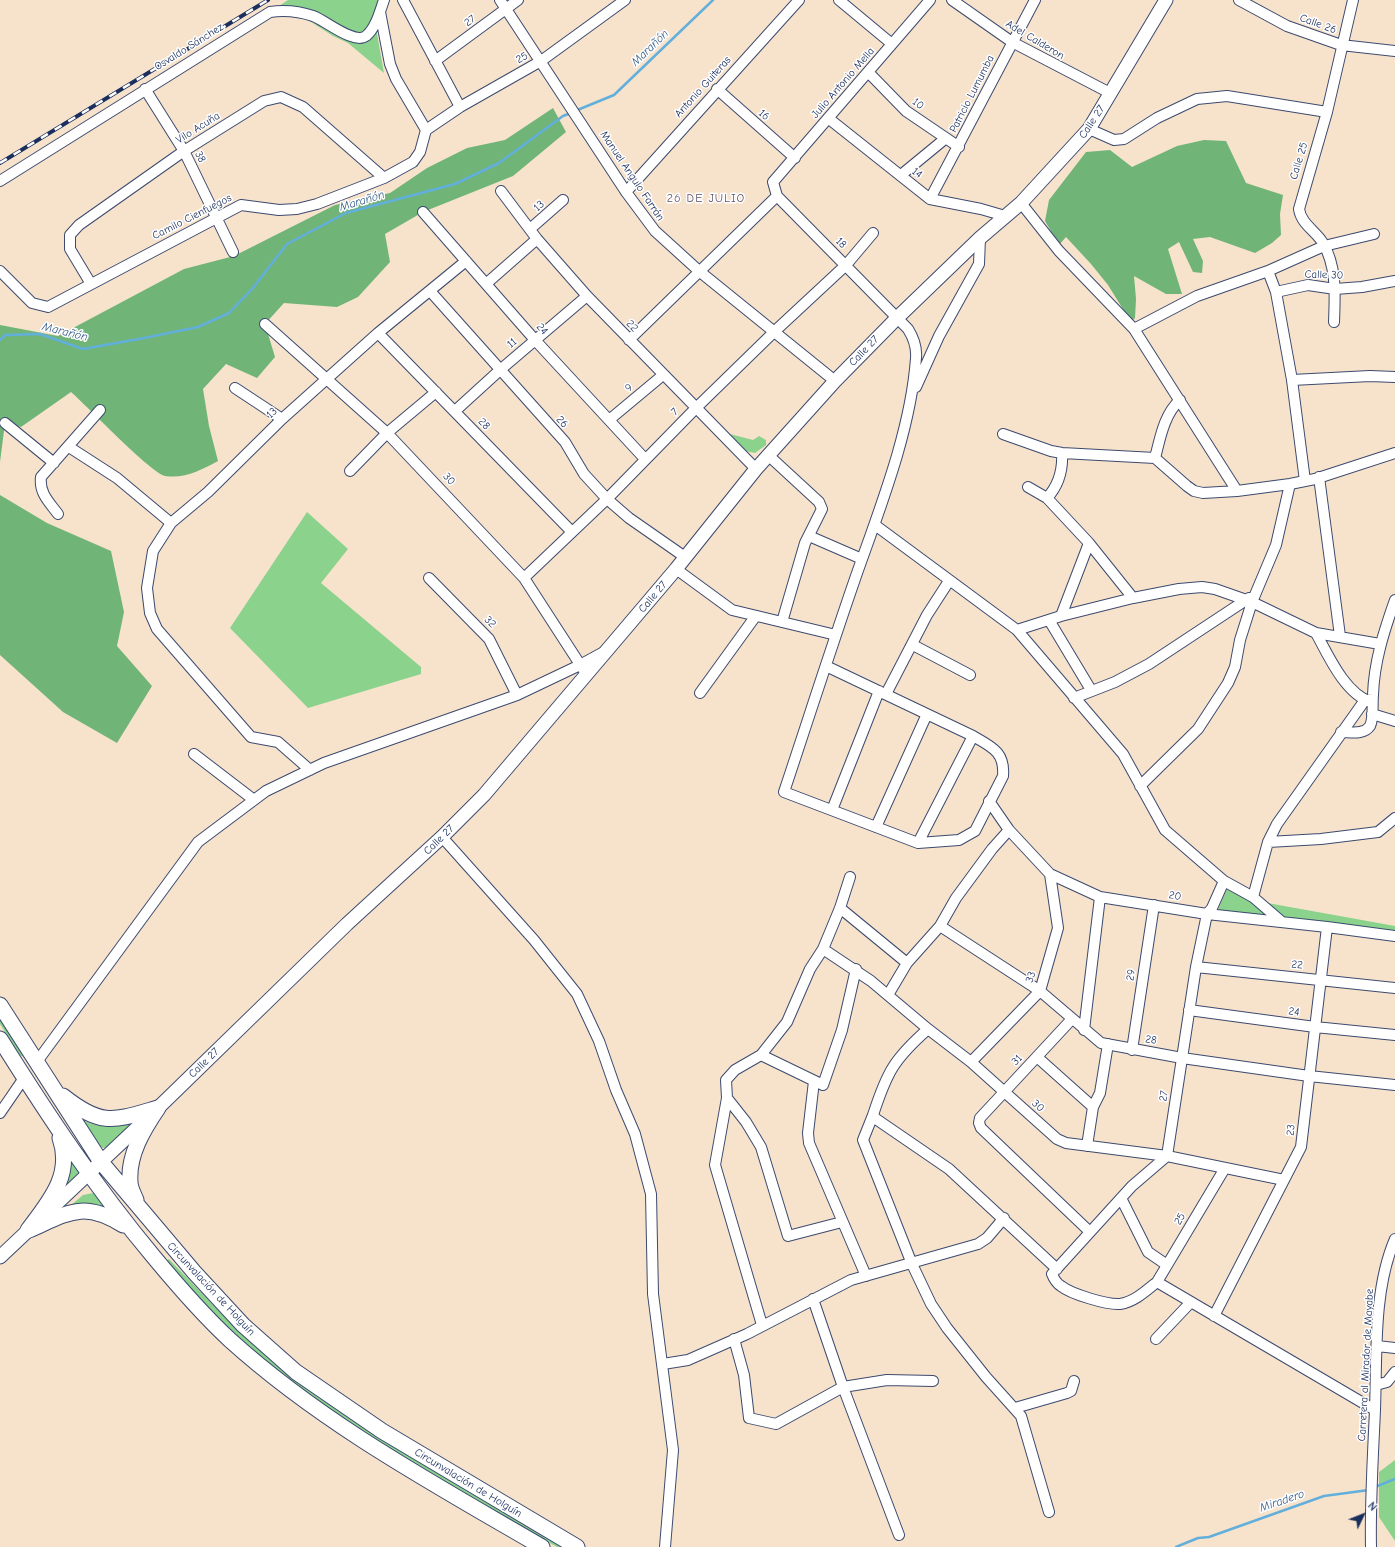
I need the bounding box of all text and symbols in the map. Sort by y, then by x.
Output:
street label: Calle 26 [1298,11,1338,37]
street label: 27 [462,12,478,30]
street label: Adel Calderon [1003,17,1067,63]
street label: Osvaldo Sánchez [152,21,226,73]
water label: Marañón [628,27,672,69]
street label: Julio Antonio Mella [809,45,877,121]
street label: 25 [514,49,530,67]
street label: Patricio Lumumba [947,53,997,135]
street label: Antonio Guiteras [672,54,734,120]
street label: 10 [910,95,926,113]
street label: Calle 27 [1076,103,1108,141]
street label: 16 [756,107,772,123]
street label: Vilo Acuña [174,109,222,147]
street label: Manuel Angulo Farrán [597,129,667,223]
street label: Calle 25 [1287,141,1311,181]
street label: 38 [192,149,208,165]
street label: 14 [909,165,925,181]
water label: Marañón [338,187,386,215]
street label: Camilo Cienfuegos [150,191,234,243]
district label: 26 DE JULIO [667,192,745,206]
street label: 13 [531,198,547,214]
street label: 18 [833,235,849,251]
street label: Calle 30 [1304,268,1344,282]
street label: 22 [623,317,641,335]
water label: Marañón [41,319,89,345]
street label: 24 [533,321,551,337]
street label: Calle 27 [846,333,882,369]
street label: 11 [504,335,520,351]
street label: 9 [623,381,635,395]
street label: 13 [264,405,280,421]
street label: 7 [668,405,682,419]
street label: 26 [553,413,571,431]
street label: 28 [475,415,493,433]
street label: 30 [440,470,458,488]
street label: Calle 27 [636,578,670,616]
street label: 32 [481,613,499,631]
street label: Calle 27 [421,822,457,858]
street label: 20 [1168,888,1182,904]
street label: 22 [1291,958,1303,972]
street label: 29 [1124,968,1138,982]
street label: 33 [1023,970,1039,984]
street label: 24 [1288,1005,1300,1019]
street label: 28 [1144,1033,1158,1047]
street label: Calle 27 [186,1045,222,1081]
street label: 31 [1009,1052,1025,1068]
street label: 27 [1157,1090,1171,1102]
street label: 30 [1029,1097,1047,1115]
street label: 23 [1284,1124,1298,1136]
street label: 25 [1171,1211,1189,1227]
street label: Circunvalación de Holguín [164,1240,258,1338]
street label: Carretera al Mirador de Mayabe [1355,1288,1377,1442]
street label: Circunvalación de Holguín [412,1446,524,1520]
water label: Miradero [1258,1487,1306,1515]
north arrow [1343,1495,1383,1535]
text: N [1365,1499,1379,1514]

